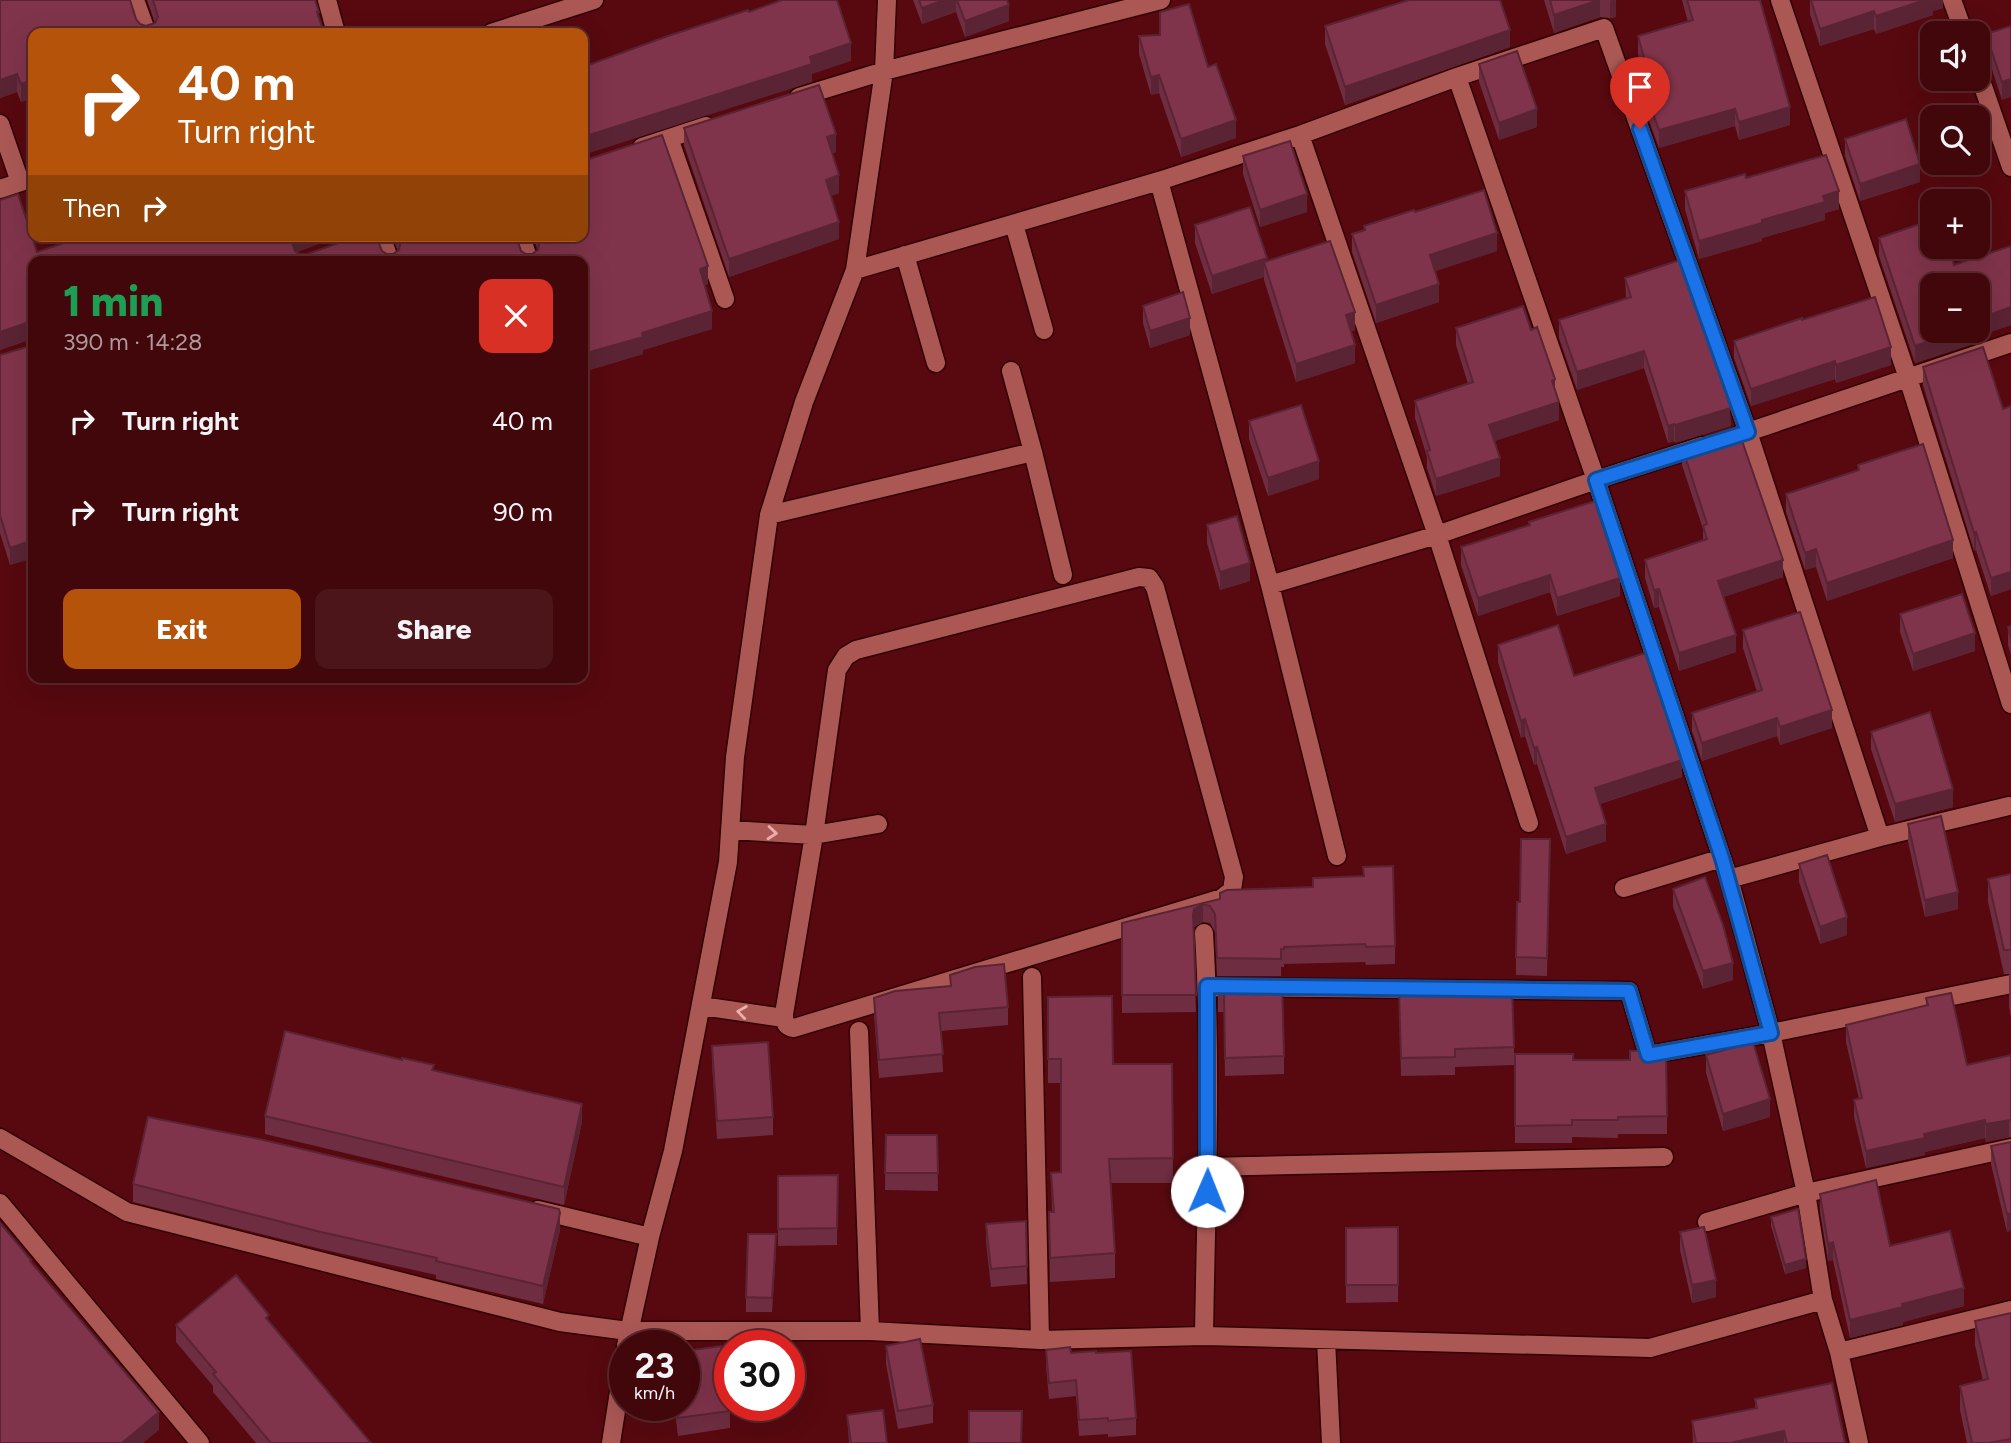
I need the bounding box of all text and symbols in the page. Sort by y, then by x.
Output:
map controls [1920,21,1990,343]
button: sound [1920,21,1990,91]
text: 40 m [178,53,295,112]
icon: right [63,56,154,147]
pin [1610,57,1670,129]
icon: arrive [1621,68,1659,106]
button: search [1920,105,1990,175]
text: Turn right [178,113,316,151]
icon: right [135,189,173,227]
button: + [1920,189,1990,259]
text: Then [63,192,121,224]
button: − [1920,273,1990,343]
text: 1 min [63,276,163,327]
button: close [479,279,553,353]
text: 390 m · 14:28 [63,328,202,356]
icon: right [63,402,101,440]
text: Turn right [122,405,239,437]
text: 40 m [492,405,553,437]
icon: right [63,493,101,531]
text: Turn right [122,496,239,528]
text: 90 m [493,496,553,528]
button: Exit [63,589,301,669]
button: Share [315,589,553,669]
one-way arrow [767,825,778,840]
one-way arrow [736,1005,748,1020]
position arrow [1170,1154,1244,1228]
speed limit sign: 30 [714,1330,805,1421]
text: 23 [635,1345,674,1387]
text: km/h [634,1382,675,1404]

